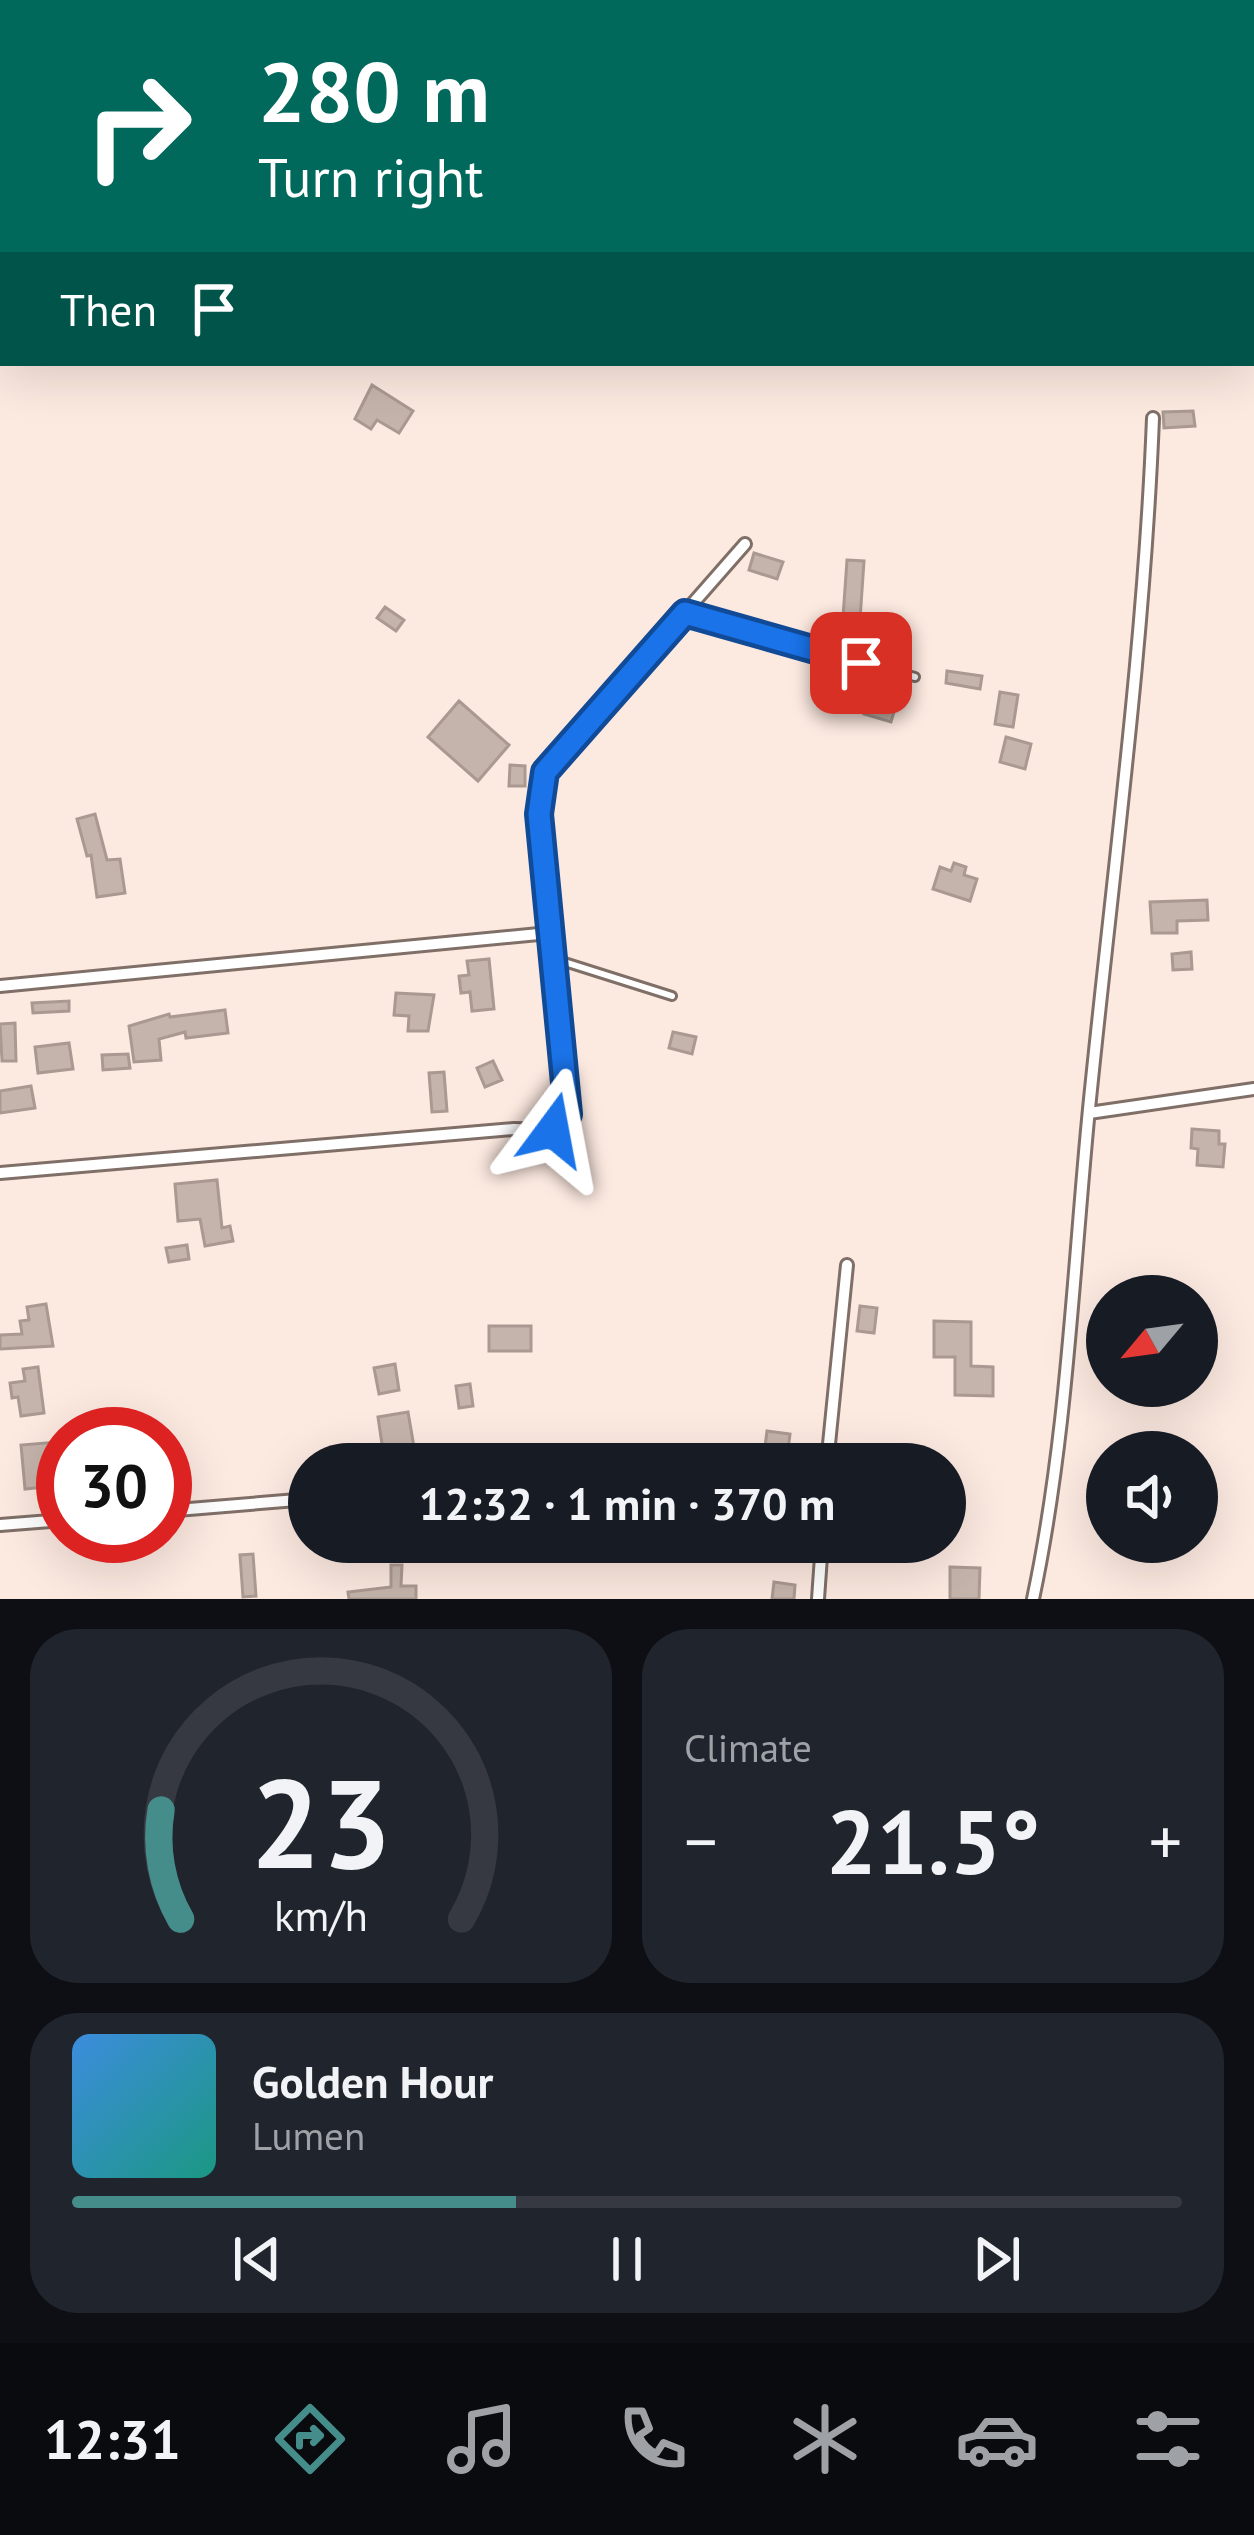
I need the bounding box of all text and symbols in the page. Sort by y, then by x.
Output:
text: 280 m [258,36,490,145]
icon: right [60,48,216,204]
text: Turn right [258,142,483,212]
icon: arrive [181,276,247,342]
text: Then [60,280,157,338]
pin [810,612,912,714]
icon: arrive [828,630,894,696]
position arrow [490,1067,616,1193]
north arrow [1086,1275,1218,1407]
map controls [1086,1275,1218,1563]
speed limit sign: 30 [36,1407,192,1563]
button: sound [1086,1431,1218,1563]
text: 12:32 · 1 min · 370 m [419,1474,835,1532]
text: Climate [684,1722,812,1773]
text: 23 [250,1741,392,1902]
text: 21.5° [826,1782,1040,1899]
text: − [684,1798,717,1883]
text: + [1149,1798,1182,1883]
text: km/h [274,1887,368,1943]
text: Golden Hour [252,2052,493,2110]
text: Lumen [252,2110,365,2161]
icon: previous [224,2226,290,2292]
icon: pause [594,2226,660,2292]
icon: next [964,2226,1030,2292]
icon: directions [268,2397,352,2481]
icon: music [440,2397,524,2481]
icon: phone [611,2397,695,2481]
icon: climate [783,2397,867,2481]
icon: car [955,2397,1039,2481]
icon: filters [1126,2397,1210,2481]
text: 12:31 [44,2404,181,2474]

